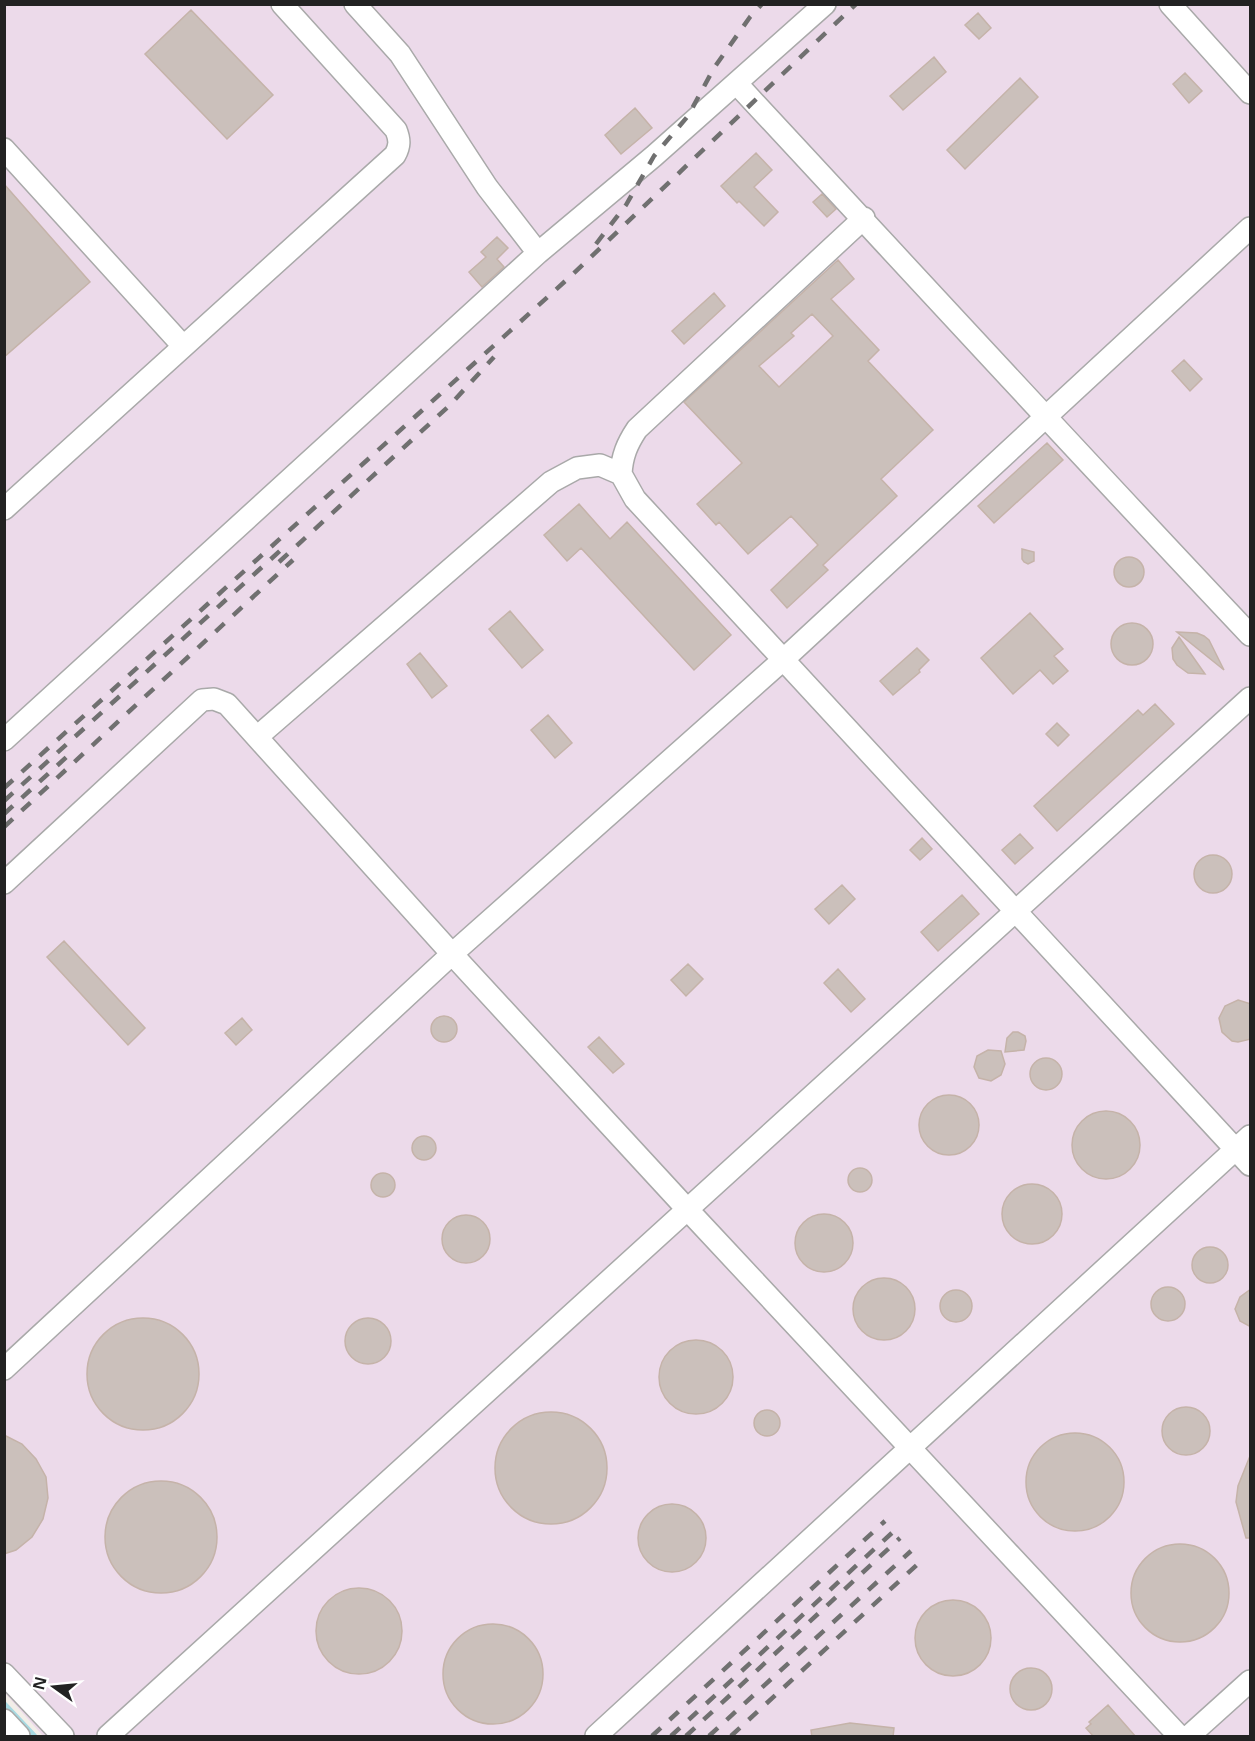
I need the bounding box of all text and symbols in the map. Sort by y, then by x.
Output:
north arrow [24,1657,84,1717]
text: N [27,1674,52,1692]

